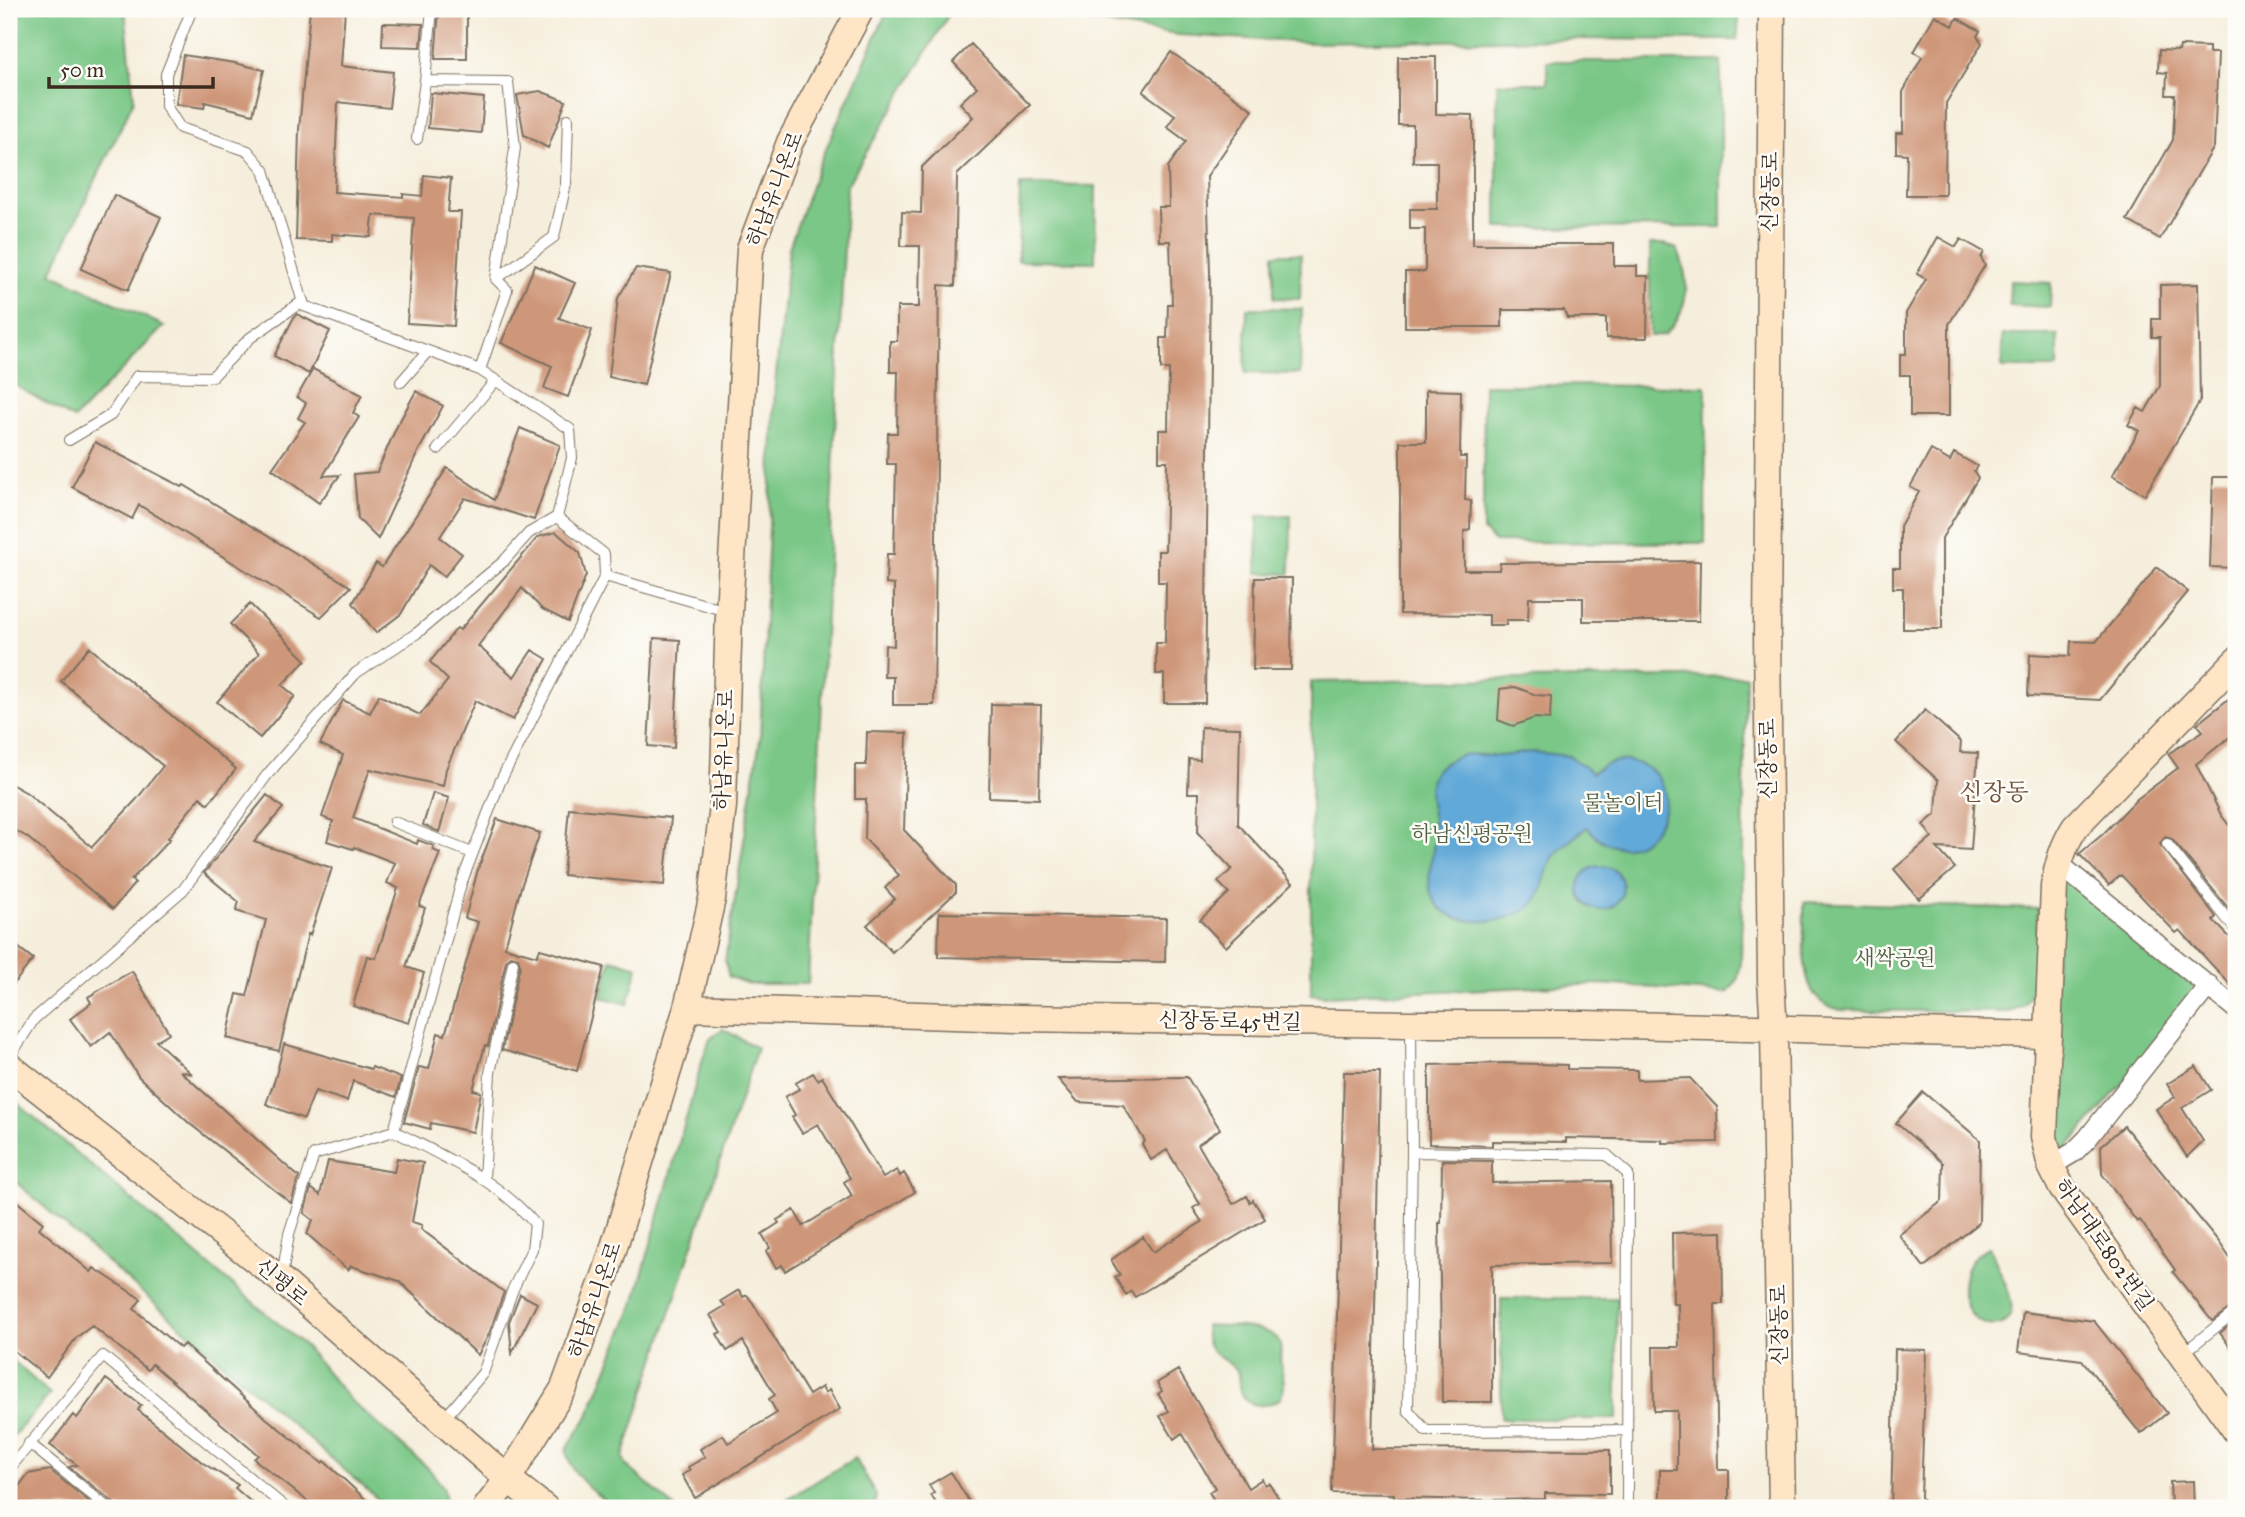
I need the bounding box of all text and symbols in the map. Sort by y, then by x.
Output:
scale bar [49,46,214,90]
text: 50 m [60,57,105,83]
street label: 하남유니온로 [741,128,809,250]
street label: 신장동로 [1756,151,1784,233]
street label: 하남유니온로 [709,689,739,811]
street label: 신장동로 [1754,718,1782,800]
district label: 신장동 [1959,777,2029,807]
park label: 물놀이터 [1582,790,1664,816]
park label: 하남신평공원 [1411,821,1533,847]
park label: 새싹공원 [1854,945,1936,971]
street label: 신장동로45번길 [1158,1007,1302,1035]
street label: 하남대로802번길 [2049,1174,2159,1316]
street label: 하남유니온로 [563,1238,627,1362]
street label: 신평로 [250,1252,314,1312]
street label: 신장동로 [1765,1284,1793,1366]

